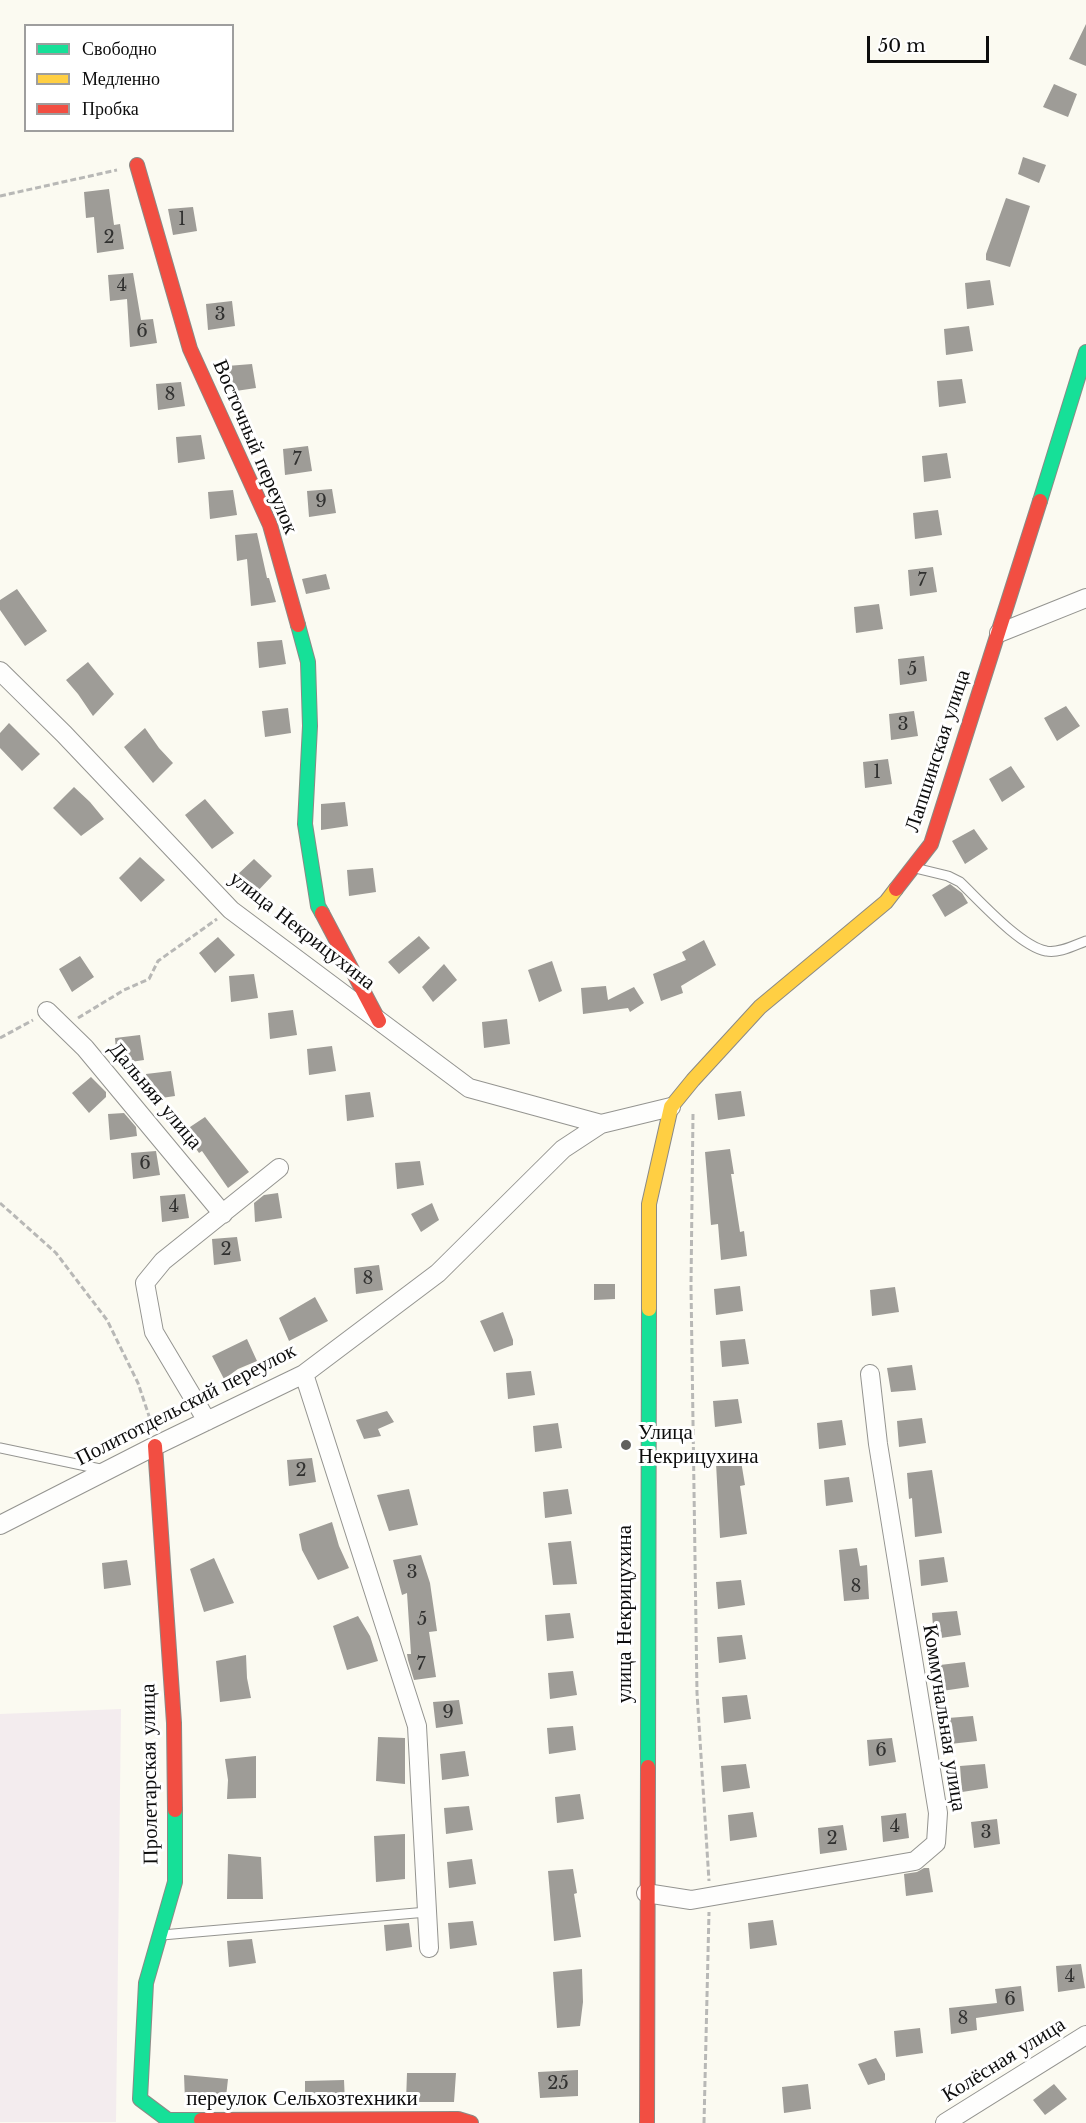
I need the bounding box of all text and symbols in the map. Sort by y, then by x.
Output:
legend [24,24,234,132]
scale bar [870,24,992,62]
text: 50 m [878,35,926,57]
text: Свободно [82,38,157,60]
text: Медленно [82,68,160,90]
text: Пробка [82,98,139,120]
house number: 1 [178,209,186,231]
house number: 2 [103,227,115,249]
house number: 4 [117,275,127,297]
house number: 3 [214,304,226,326]
house number: 6 [136,321,148,343]
street label: Восточный переулок [207,356,303,538]
house number: 8 [165,384,175,406]
house number: 7 [292,449,302,471]
house number: 9 [315,491,327,513]
house number: 7 [917,570,927,592]
house number: 5 [907,659,917,681]
street label: Лапшинская улица [900,667,976,835]
house number: 3 [897,714,909,736]
house number: 1 [873,762,881,784]
street label: улица Некрицухина [224,866,380,996]
street label: Дальняя улица [103,1037,207,1155]
house number: 6 [139,1153,151,1175]
house number: 4 [169,1196,179,1218]
house number: 2 [220,1239,232,1261]
house number: 8 [363,1268,373,1290]
street label: Политотдельский переулок [72,1338,300,1472]
place label: Улица Некрицухина [638,1420,758,1470]
marker: Улица Некрицухина [619,1438,633,1452]
house number: 2 [295,1460,307,1482]
street label: улица Некрицухина [612,1525,638,1703]
house number: 3 [406,1562,418,1584]
house number: 8 [851,1576,861,1598]
house number: 5 [417,1609,427,1631]
street label: Коммунальная улица [917,1623,971,1813]
house number: 7 [416,1654,426,1676]
street label: Пролетарская улица [136,1683,164,1865]
house number: 9 [442,1702,454,1724]
house number: 6 [875,1740,887,1762]
house number: 4 [890,1816,900,1838]
house number: 3 [980,1822,992,1844]
house number: 2 [826,1828,838,1850]
house number: 4 [1065,1966,1075,1988]
house number: 6 [1004,1989,1016,2011]
house number: 8 [958,2008,968,2030]
street label: Колёсная улица [938,2012,1070,2108]
house number: 25 [547,2073,569,2095]
street label: переулок Сельхозтехники [186,2086,418,2112]

